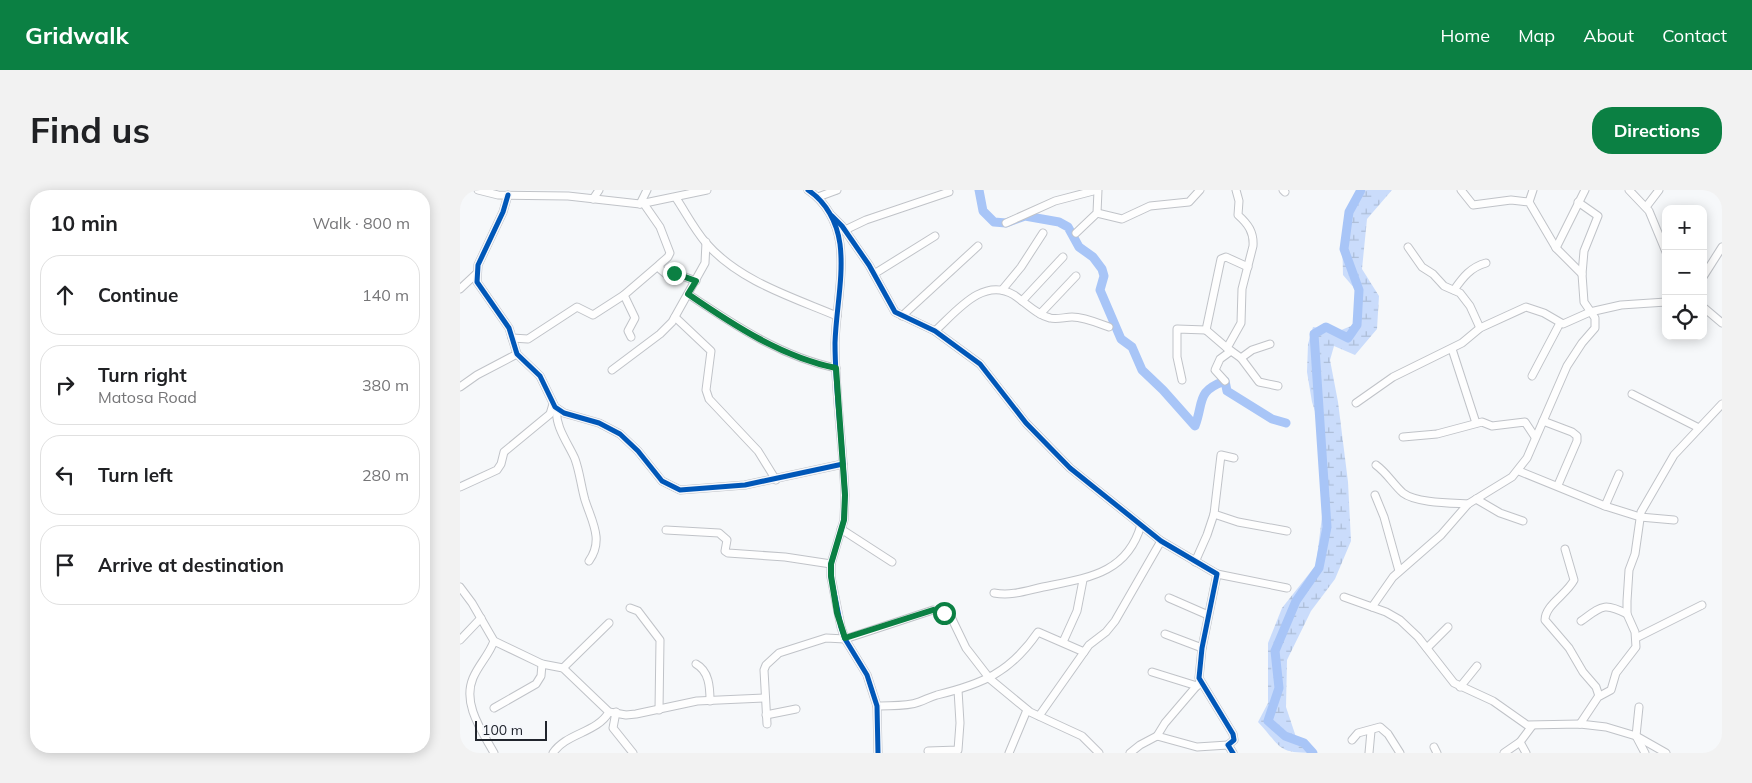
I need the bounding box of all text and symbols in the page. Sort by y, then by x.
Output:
text: Gridwalk [25,20,129,50]
text: Home [1440,24,1490,47]
text: Map [1518,24,1555,47]
text: About [1583,24,1634,47]
text: Contact [1662,24,1727,47]
button: Directions [1592,107,1722,154]
text: Find us [30,108,150,152]
map controls [1662,205,1707,340]
button: + [1662,205,1707,250]
text: 10 min [50,210,118,236]
text: Walk · 800 m [312,213,410,233]
button: − [1662,250,1707,295]
route end [663,262,686,285]
icon: ahead [51,281,79,309]
text: Continue [98,283,178,307]
text: 140 m [362,285,409,305]
button: locate [1662,295,1707,340]
text: Turn right [98,363,187,387]
icon: right [51,371,79,399]
text: 380 m [362,375,409,395]
text: Matosa Road [98,387,197,407]
icon: left [51,461,79,489]
text: Turn left [98,463,173,487]
text: 280 m [362,465,409,485]
icon: arrive [51,551,79,579]
text: Arrive at destination [98,553,284,577]
route start [933,602,956,625]
scale bar [475,718,548,741]
text: 100 m [482,721,523,739]

